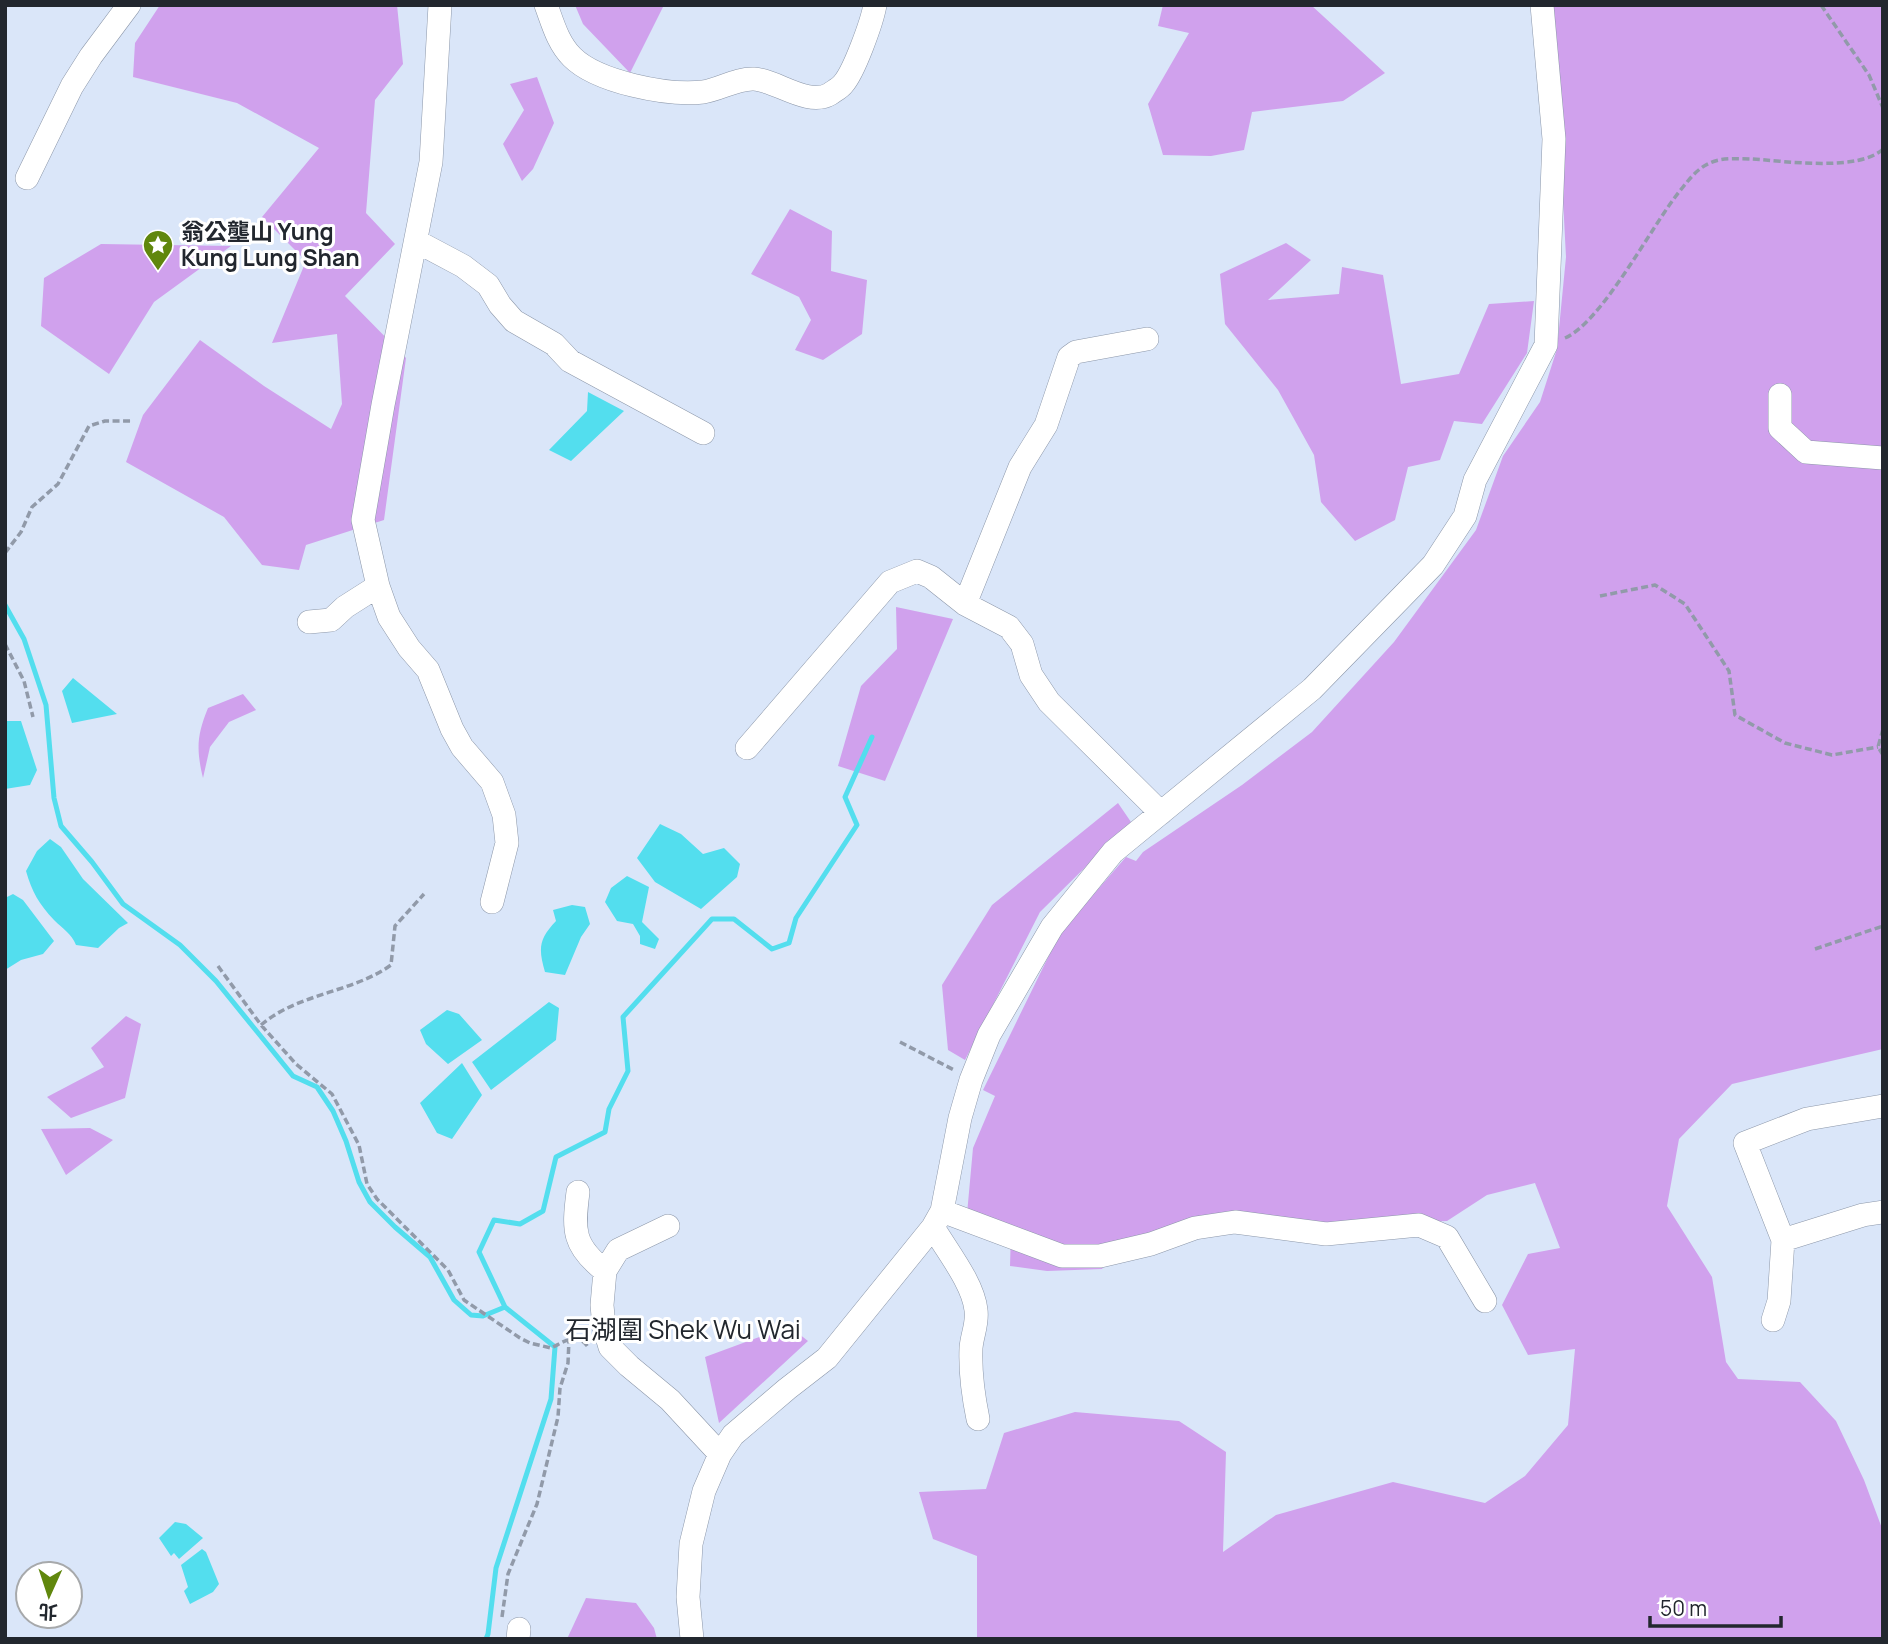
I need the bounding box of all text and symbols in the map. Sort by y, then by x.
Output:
place label: 翁公壟山 Yung Kung Lung Shan [181,215,360,273]
place icon: 翁公壟山 Yung Kung Lung Shan [141,228,175,272]
district label: 石湖圍 Shek Wu Wai [565,1311,801,1347]
north arrow [14,1560,84,1630]
scale bar [1650,1584,1781,1628]
text: 50 m [1660,1594,1707,1622]
text: 北 [38,1598,58,1625]

